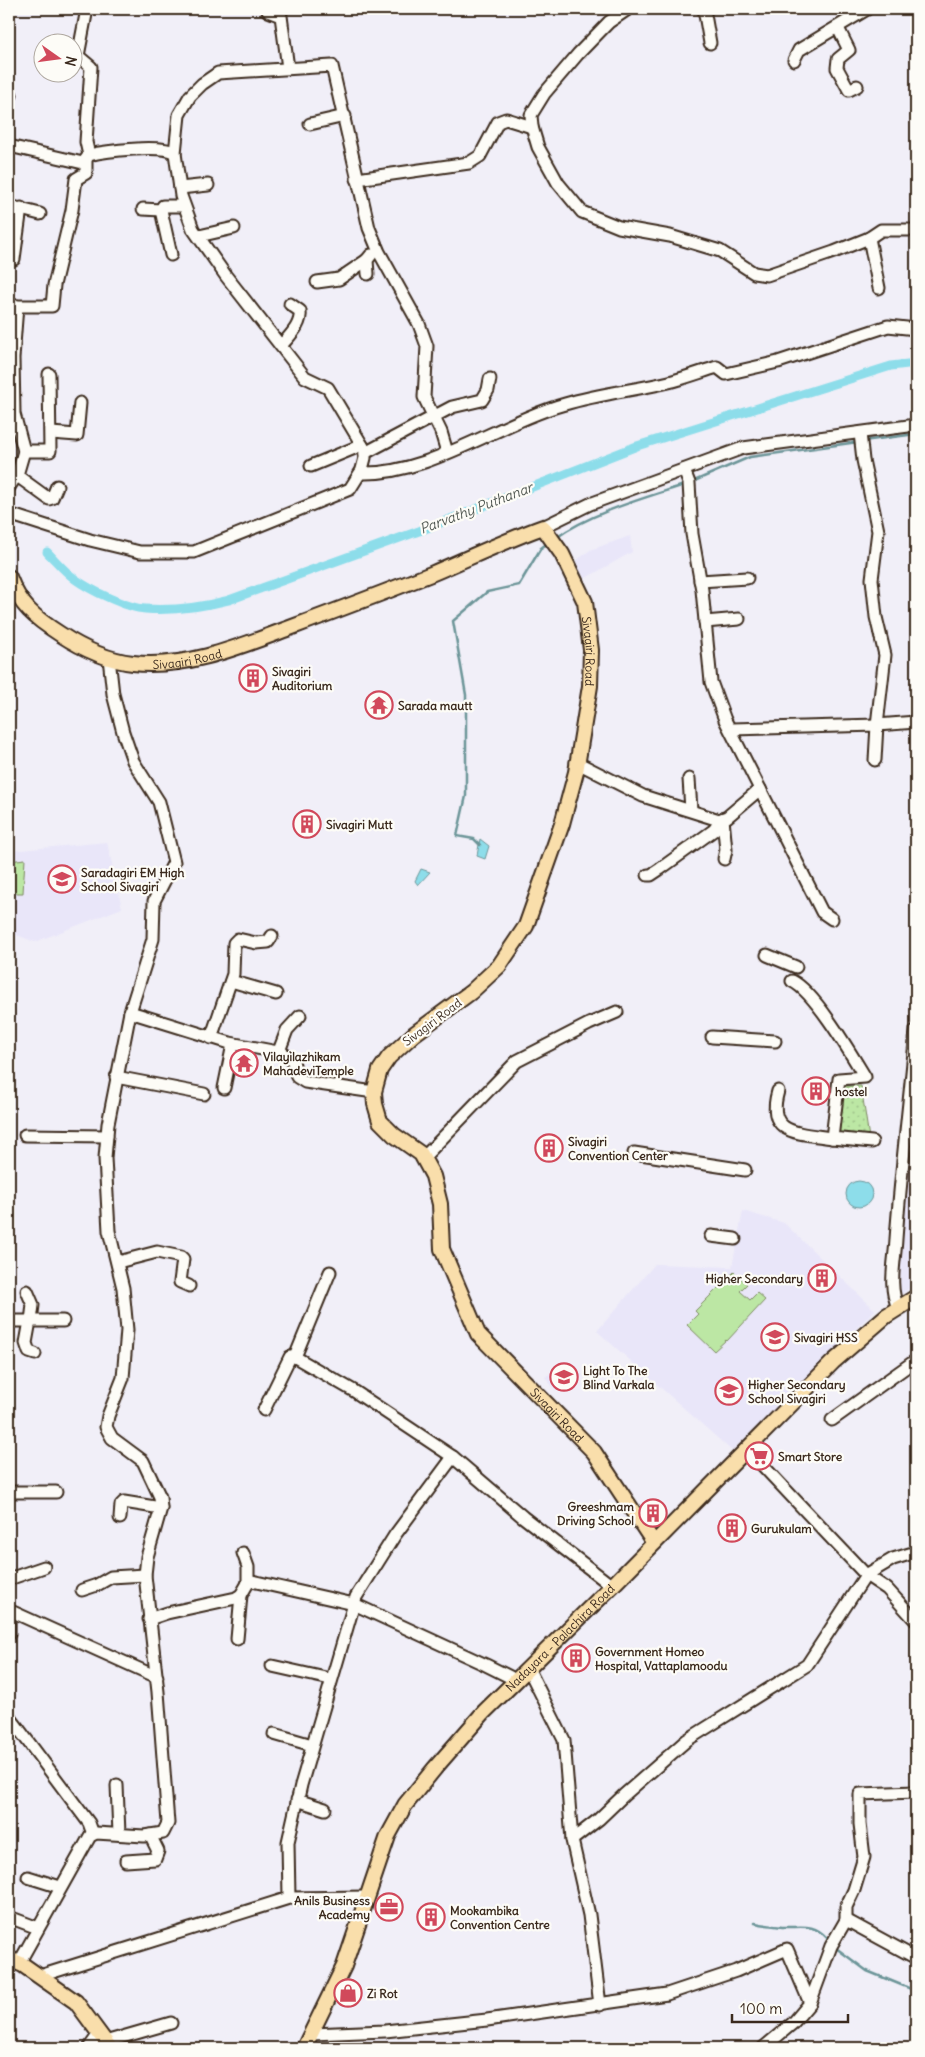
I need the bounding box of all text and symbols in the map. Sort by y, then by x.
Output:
north arrow [32,32,82,82]
text: N [61,54,81,68]
water label: Parvathy Puthanar [417,477,537,538]
street label: Sivagiri Road [579,615,599,686]
street label: Sivagiri Road [152,645,223,672]
building icon: Sivagiri Auditorium [238,663,268,693]
place label: Sivagiri Auditorium [272,664,333,693]
temple icon: Sarada mautt [364,690,394,720]
place label: Sarada mautt [398,698,473,713]
building icon: Sivagiri Mutt [292,809,322,839]
place label: Sivagiri Mutt [326,817,393,833]
school or university icon: Saradagiri EM High School Sivagiri [47,864,77,894]
place label: Saradagiri EM High School Sivagiri [81,865,184,895]
street label: Sivagiri Road [400,995,464,1049]
temple icon: Vilayilazhikam MahadeviTemple [229,1048,259,1078]
place label: Vilayilazhikam MahadeviTemple [263,1049,354,1079]
building icon: hostel [801,1076,831,1106]
place label: hostel [835,1084,868,1099]
building icon: Sivagiri Convention Center [534,1133,564,1163]
place label: Sivagiri Convention Center [568,1134,668,1163]
building icon: Higher Secondary [807,1263,837,1293]
place label: Higher Secondary [705,1271,803,1287]
school or university icon: Sivagiri HSS [760,1322,790,1352]
place label: Sivagiri HSS [794,1330,858,1346]
school or university icon: Light To The Blind Varkala [549,1362,579,1392]
place label: Light To The Blind Varkala [583,1363,654,1392]
school or university icon: Higher Secondary School Sivagiri [714,1376,744,1406]
place label: Higher Secondary School Sivagiri [748,1377,846,1407]
street label: Sivagiri Road [527,1385,587,1445]
supermarket icon: Smart Store [744,1441,774,1471]
place label: Smart Store [778,1449,843,1464]
building icon: Greeshmam Driving School [638,1498,668,1528]
place label: Greeshmam Driving School [557,1499,634,1529]
building icon: Gurukulam [717,1513,747,1543]
place label: Gurukulam [751,1521,812,1536]
street label: Nadayara - Palachira Road [502,1581,617,1694]
building icon: Government Homeo Hospital, Vattaplamoodu [561,1643,591,1673]
place label: Government Homeo Hospital, Vattaplamoodu [595,1644,728,1674]
office icon: Anils Business Academy [374,1892,404,1922]
place label: Anils Business Academy [294,1893,371,1923]
building icon: Mookambika Convention Centre [416,1902,446,1932]
place label: Mookambika Convention Centre [450,1903,550,1932]
shop icon: Zi Rot [333,1978,363,2008]
place label: Zi Rot [367,1986,399,2001]
scale bar [732,1992,849,2024]
text: 100 m [740,1999,782,2018]

